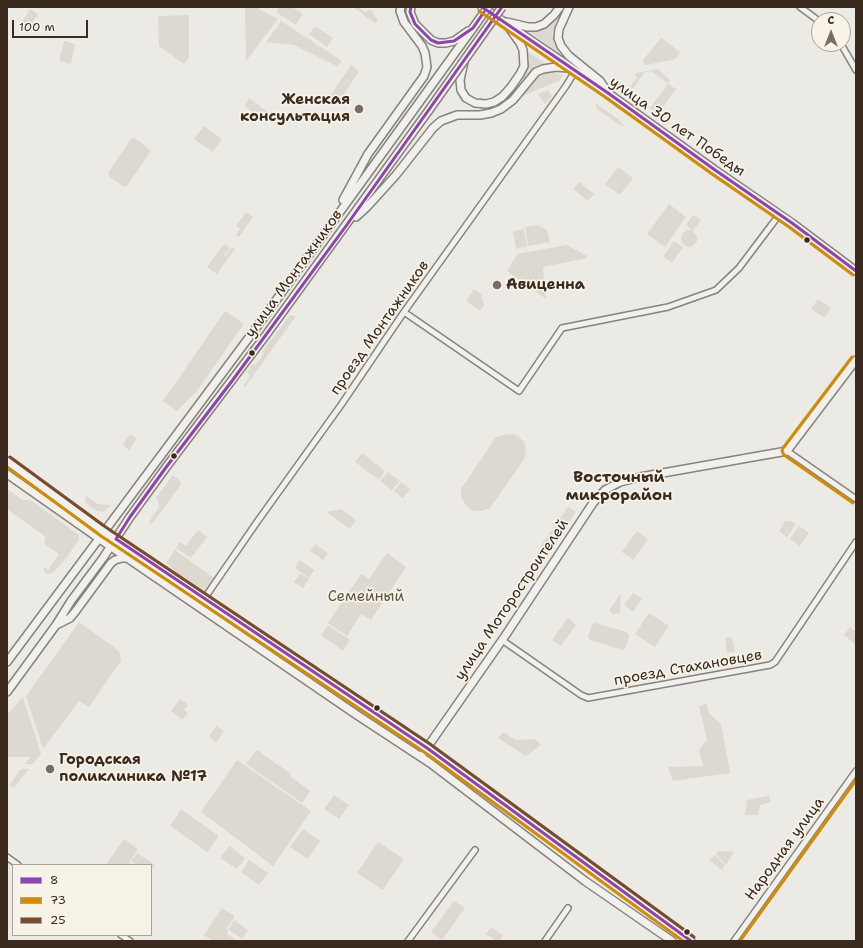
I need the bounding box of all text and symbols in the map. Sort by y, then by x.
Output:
scale bar [14,12,90,38]
north arrow [811,12,851,52]
text: С [828,13,834,28]
text: 100 m [19,19,55,35]
street label: улица 30 лет Победы [606,73,748,181]
place label: Женская консультация [240,91,350,126]
marker: Женская консультация [353,103,365,115]
street label: улица Монтажников [241,206,347,342]
unlabelled marker [802,235,812,245]
street label: проезд Монтажников [327,257,433,399]
place label: Авиценна [506,276,585,294]
marker: Авиценна [491,279,503,291]
unlabelled marker [247,348,257,358]
unlabelled marker [169,451,179,461]
district label: Восточный микрорайон [566,468,672,506]
street label: улица Моторостроителей [451,516,573,684]
park label: Семейный [328,588,404,606]
street label: проезд Стахановцев [613,646,763,690]
unlabelled marker [372,703,382,713]
place label: Городская поликлиника №17 [59,751,207,786]
marker: Городская поликлиника №17 [44,763,56,775]
street label: Народная улица [742,794,828,904]
legend [12,864,152,936]
text: 8 [50,872,58,888]
text: 73 [50,892,66,908]
text: 25 [50,912,66,928]
unlabelled marker [682,927,692,937]

